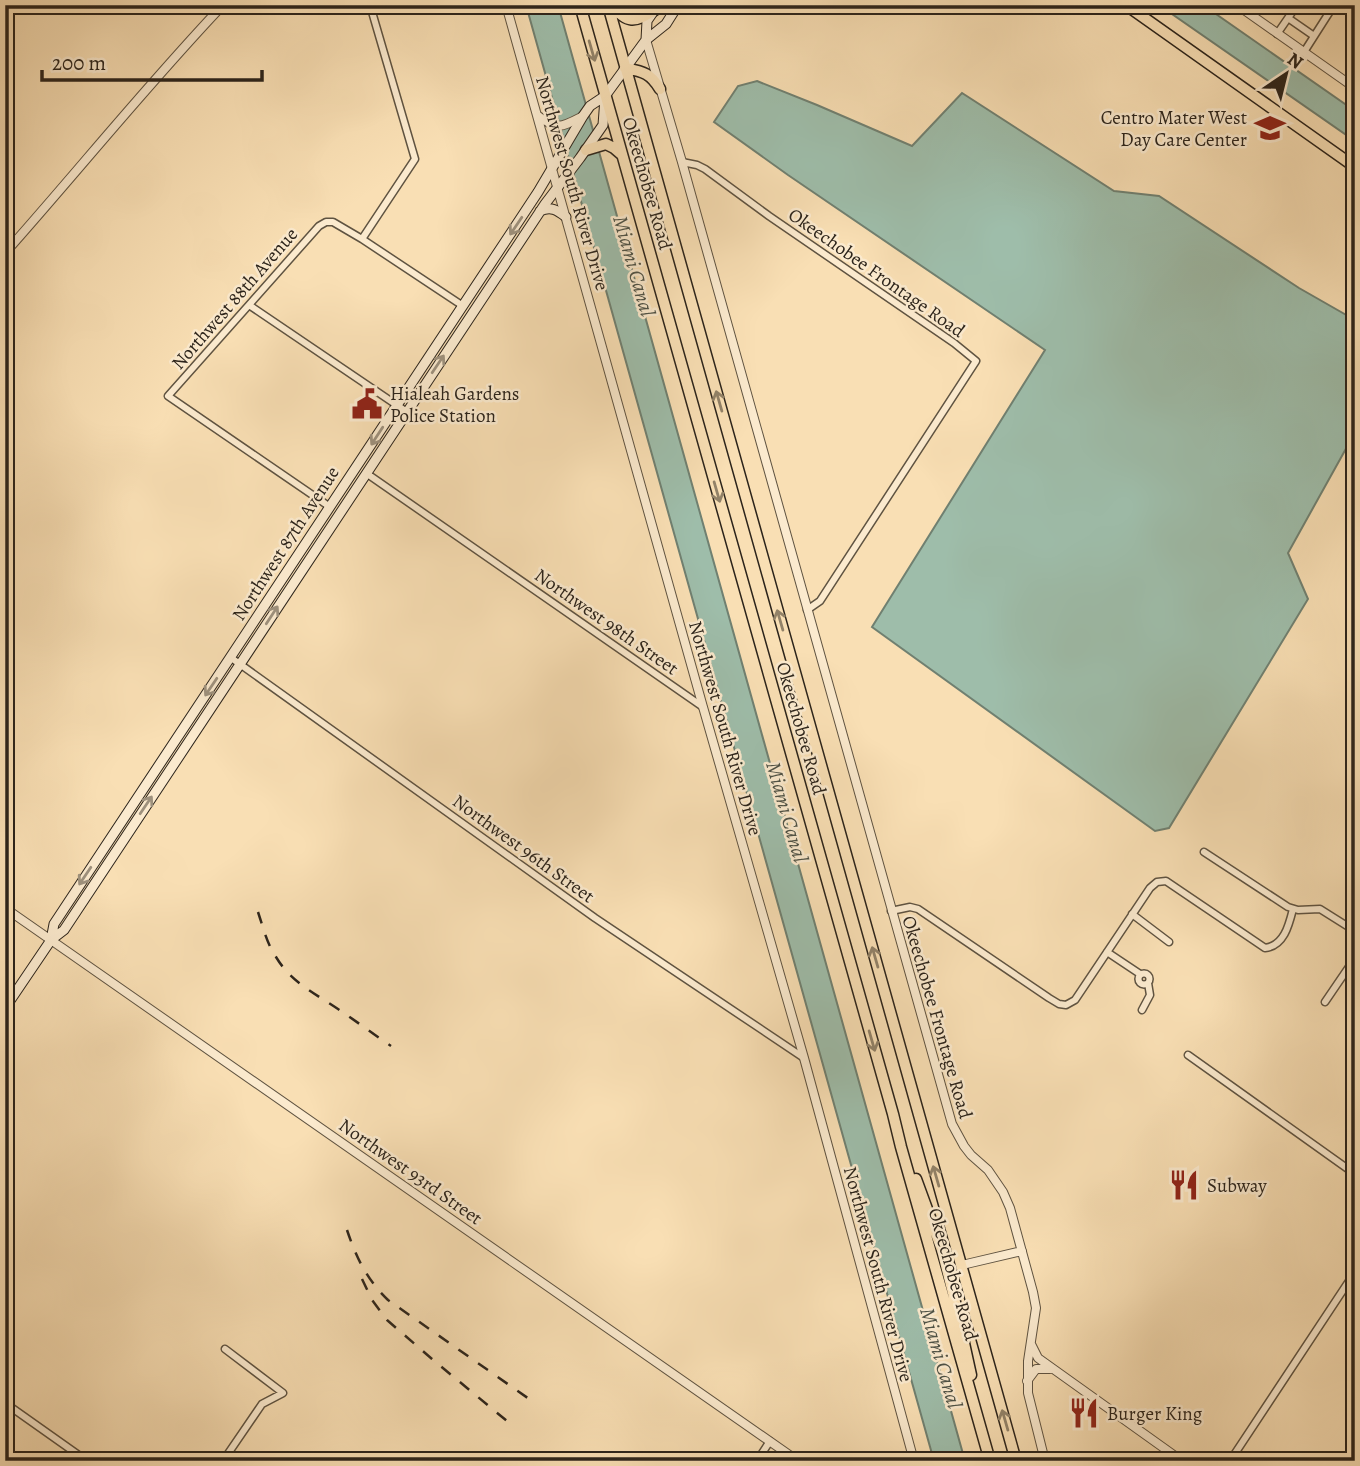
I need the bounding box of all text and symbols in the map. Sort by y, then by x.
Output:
scale bar [42,38,262,82]
north arrow [1252,38,1322,108]
one-way arrow [587,40,600,62]
text: N [1282,46,1308,76]
text: 200 m [52,49,106,77]
street label: Northwest South River Drive [529,73,615,294]
place label: Centro Mater West Day Care Center [1101,105,1247,153]
school or university icon: Centro Mater West Day Care Center [1253,111,1287,145]
street label: Okeechobee Road [616,114,679,253]
street label: Okeechobee Frontage Road [783,202,971,344]
water label: Miami Canal [606,212,662,321]
one-way arrow [509,216,523,235]
street label: Northwest 88th Avenue [166,222,304,375]
one-way arrow [432,355,446,375]
place label: Hialeah Gardens Police Station [390,381,519,429]
public building icon: Hialeah Gardens Police Station [350,387,384,421]
one-way arrow [711,390,724,412]
one-way arrow [369,425,383,445]
street label: Northwest 87th Avenue [226,461,346,626]
one-way arrow [711,480,724,503]
street label: Northwest 98th Street [529,562,684,681]
one-way arrow [265,606,279,626]
one-way arrow [773,609,786,631]
street label: Northwest South River Drive [682,618,768,839]
street label: Okeechobee Road [770,659,833,798]
one-way arrow [203,677,218,696]
water label: Miami Canal [759,758,815,867]
street label: Northwest 96th Street [447,788,600,909]
one-way arrow [139,796,154,815]
one-way arrow [78,866,92,886]
street label: Okeechobee Frontage Road [896,913,979,1123]
one-way arrow [868,946,881,969]
one-way arrow [866,1029,879,1052]
street label: Northwest 93rd Street [333,1113,487,1231]
street label: Northwest South River Drive [837,1164,919,1385]
one-way arrow [929,1165,942,1187]
restaurant icon: Subway [1167,1168,1201,1202]
place label: Subway [1207,1173,1267,1199]
street label: Okeechobee Road [922,1205,985,1344]
water label: Miami Canal [913,1304,969,1413]
restaurant icon: Burger King [1067,1396,1101,1430]
place label: Burger King [1107,1401,1203,1427]
one-way arrow [997,1409,1010,1431]

